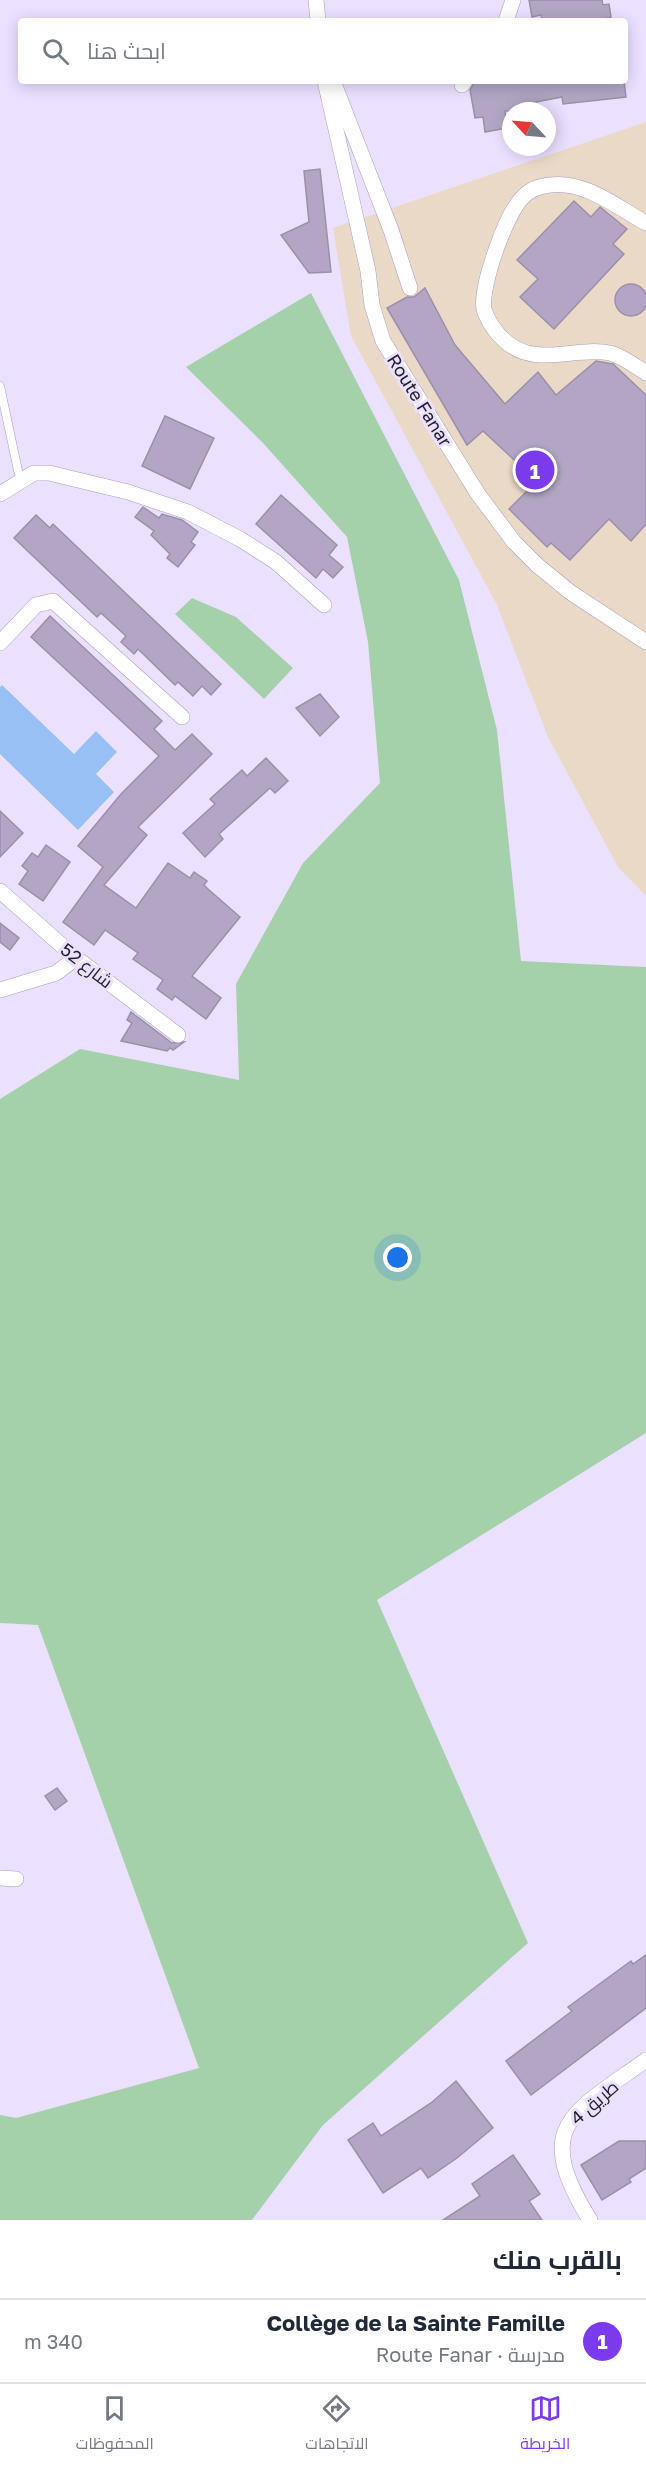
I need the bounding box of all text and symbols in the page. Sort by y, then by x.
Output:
search box [18,18,628,84]
icon: search [39,35,72,68]
text: ابحث هنا [87,37,166,64]
north arrow [502,102,556,156]
street label: Route Fanar [383,350,457,450]
pin: 1 [516,448,554,492]
street label: شارع 52 [55,938,118,994]
your location [383,1243,412,1272]
street label: طريق 4 [565,2075,624,2130]
text: بالقرب منك [493,2244,622,2275]
text: Collège de la Sainte Famille [267,2309,565,2336]
text: 340 m [24,2329,83,2353]
text: 1 [597,2329,608,2353]
text: مدرسة · Route Fanar [376,2342,565,2366]
tab: المحفوظات [76,2392,154,2458]
tab: الاتجاهات [305,2392,369,2458]
tab: الخريطة [520,2392,570,2458]

